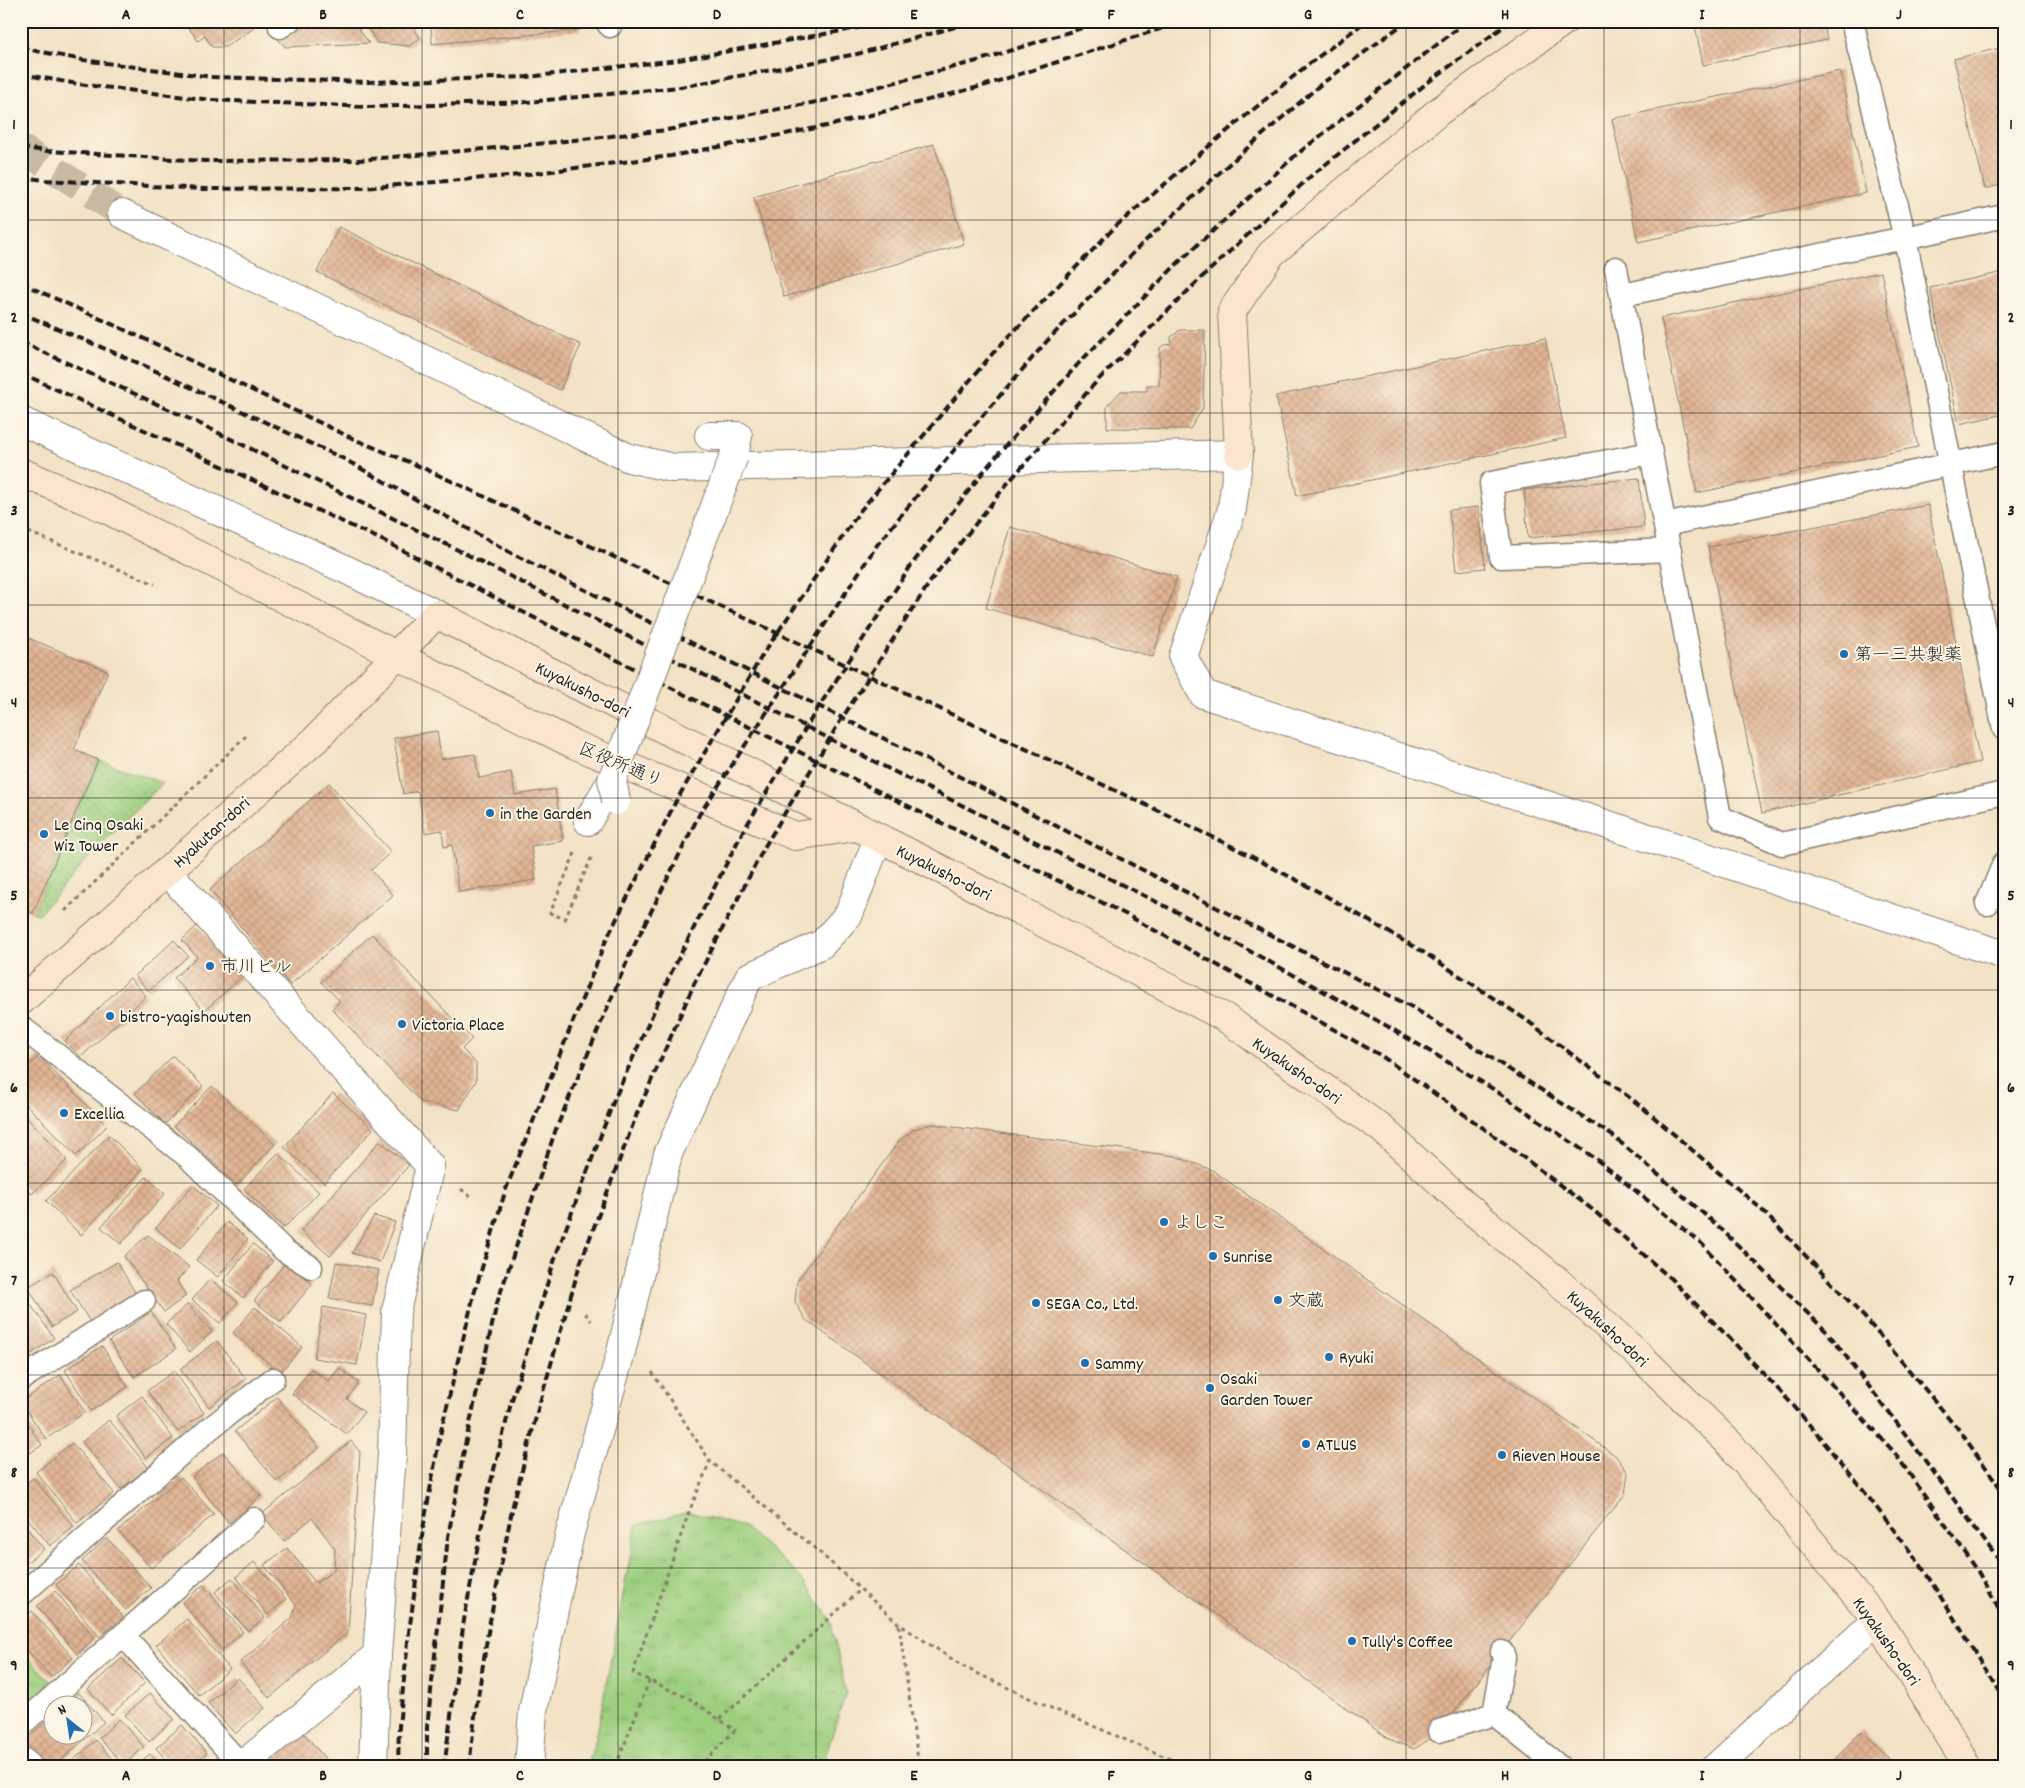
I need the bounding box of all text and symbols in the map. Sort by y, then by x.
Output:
text: A [122,4,131,27]
text: B [319,4,327,27]
text: C [516,4,524,27]
text: D [713,4,722,27]
text: E [910,4,918,27]
text: F [1107,4,1115,27]
text: G [1304,4,1312,27]
text: H [1501,4,1509,27]
text: I [1700,4,1706,27]
text: J [1896,4,1902,27]
text: 1 [12,114,16,137]
text: 1 [2009,114,2013,137]
text: 2 [11,307,18,330]
text: 2 [2008,307,2015,330]
text: 3 [10,500,18,523]
text: 3 [2007,500,2015,523]
place label: 第一三共製薬 [1854,644,1962,669]
marker: 第一三共製薬 [1838,648,1850,660]
street label: Kuyakusho-dori [530,657,634,726]
text: 4 [11,692,17,715]
text: 4 [2008,692,2014,715]
street label: 区役所通り [574,737,666,795]
street label: Hyakutan-dori [169,792,257,875]
place label: in the Garden [500,803,592,828]
marker: in the Garden [484,807,496,819]
place label: Le Cinq Osaki Wiz Tower [54,814,143,860]
marker: Le Cinq Osaki Wiz Tower [38,828,50,840]
street label: Kuyakusho-dori [891,840,995,909]
text: 5 [10,885,18,908]
text: 5 [2007,885,2015,908]
place label: 市川ビル [220,956,292,981]
marker: 市川ビル [204,960,216,972]
place label: bistro-yagishowten [120,1006,251,1031]
marker: bistro-yagishowten [104,1010,116,1022]
place label: Victoria Place [412,1014,505,1039]
marker: Victoria Place [396,1018,408,1030]
street label: Kuyakusho-dori [1246,1032,1345,1112]
text: 6 [10,1077,18,1100]
text: 6 [2007,1077,2015,1100]
place label: Excellia [74,1103,125,1128]
marker: Excellia [58,1107,70,1119]
place label: よしこ [1174,1212,1228,1237]
marker: よしこ [1158,1216,1170,1228]
place label: Sunrise [1223,1246,1273,1271]
marker: Sunrise [1207,1250,1219,1262]
text: 7 [11,1270,17,1293]
text: 7 [2008,1270,2014,1293]
street label: Kuyakusho-dori [1560,1285,1653,1374]
place label: 文蔵 [1288,1290,1324,1315]
place label: SEGA Co., Ltd. [1046,1293,1138,1318]
marker: 文蔵 [1272,1294,1284,1306]
marker: SEGA Co., Ltd. [1030,1297,1042,1309]
place label: Ryuki [1339,1347,1374,1372]
marker: Ryuki [1323,1351,1335,1363]
place label: Sammy [1095,1353,1144,1378]
marker: Sammy [1079,1357,1091,1369]
place label: Osaki Garden Tower [1220,1368,1313,1414]
marker: Osaki Garden Tower [1204,1382,1216,1394]
place label: ATLUS [1316,1434,1357,1459]
marker: ATLUS [1300,1438,1312,1450]
place label: Rieven House [1512,1445,1600,1470]
marker: Rieven House [1496,1449,1508,1461]
text: 8 [11,1462,18,1485]
text: 8 [2008,1462,2015,1485]
street label: Kuyakusho-dori [1845,1593,1925,1692]
place label: Tully's Coffee [1362,1631,1453,1656]
marker: Tully's Coffee [1346,1635,1358,1647]
text: 9 [10,1655,18,1678]
text: 9 [2007,1655,2015,1678]
north arrow [42,1696,92,1746]
text: N [55,1700,71,1721]
text: A [122,1765,131,1788]
text: B [319,1765,327,1788]
text: C [516,1765,524,1788]
text: D [713,1765,722,1788]
text: E [910,1765,918,1788]
text: F [1107,1765,1115,1788]
text: G [1304,1765,1312,1788]
text: H [1501,1765,1509,1788]
text: I [1700,1765,1706,1788]
text: J [1896,1765,1902,1788]

